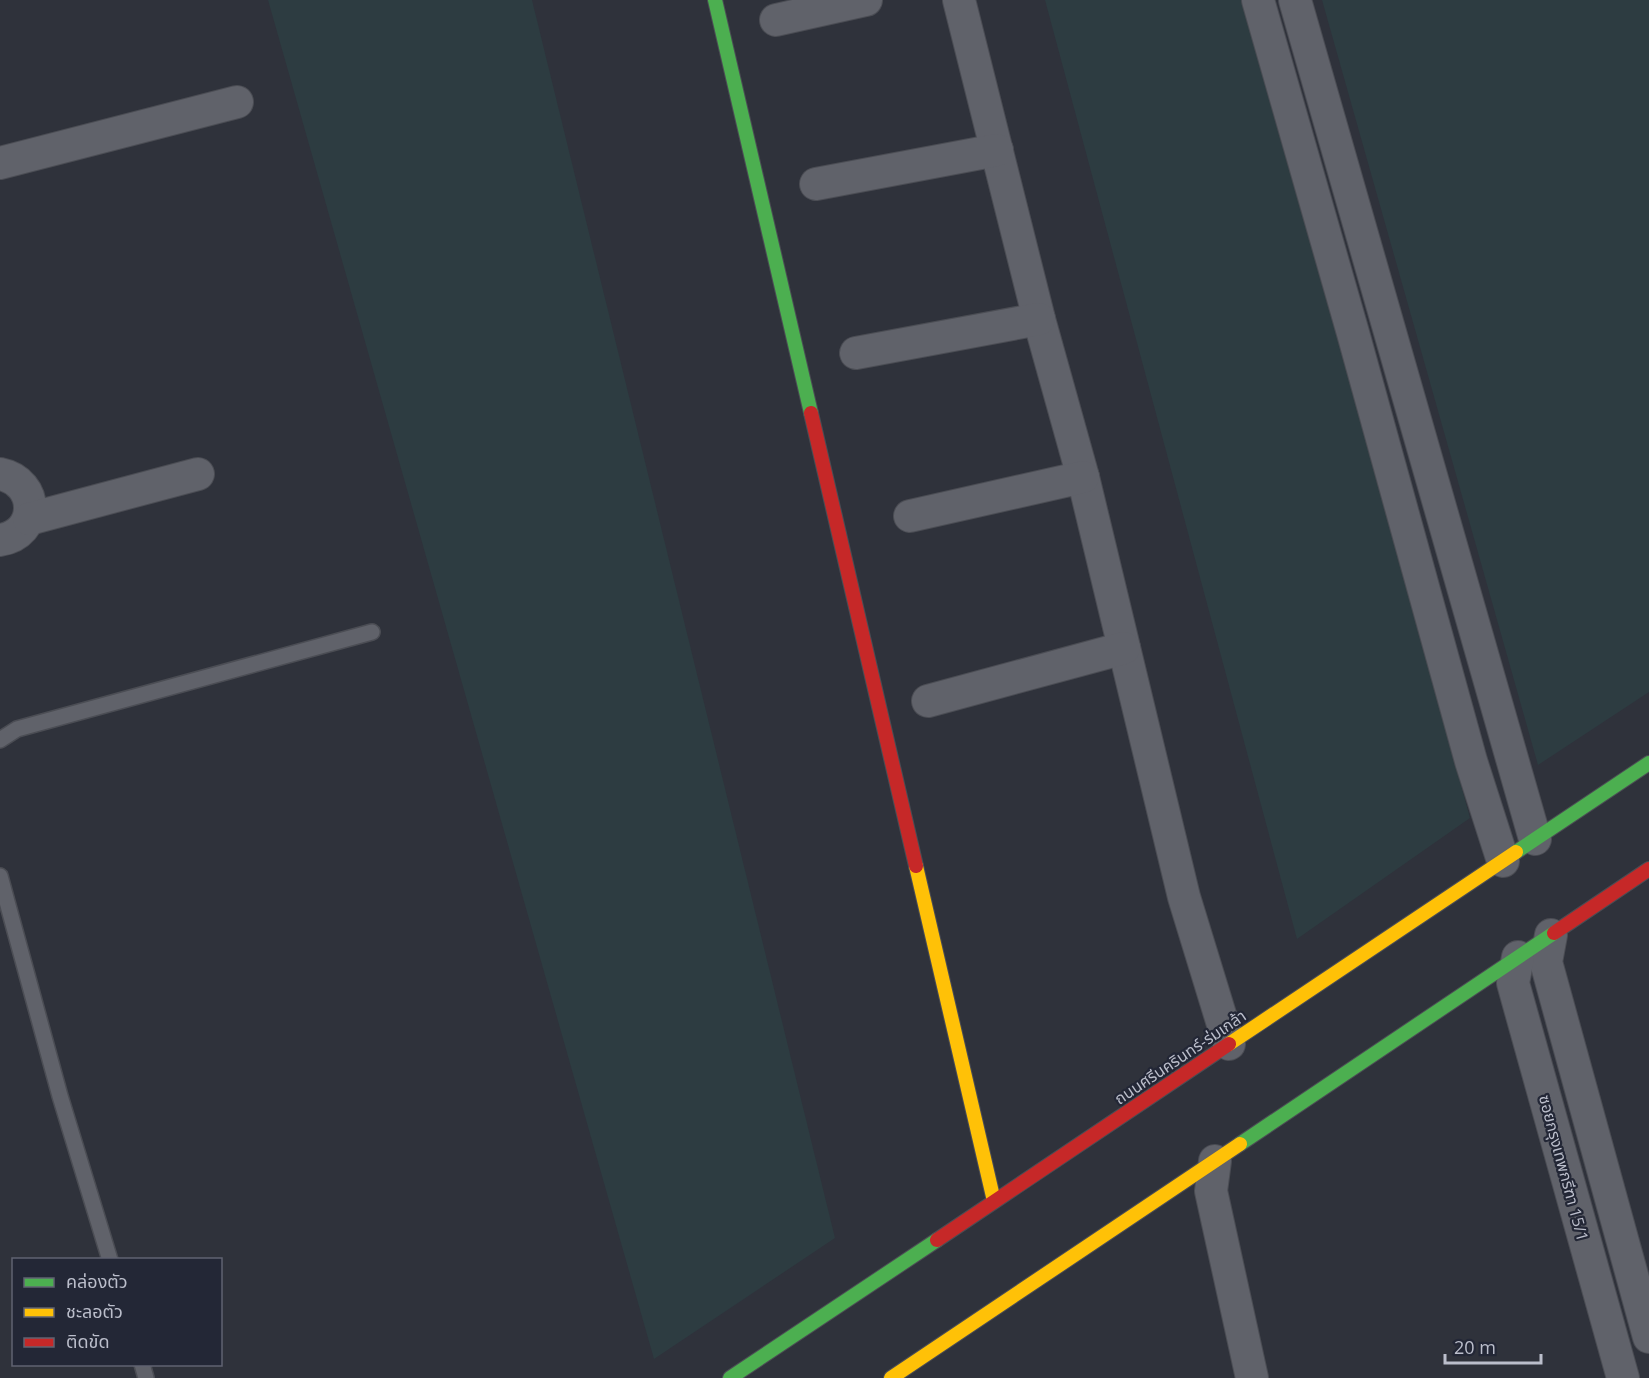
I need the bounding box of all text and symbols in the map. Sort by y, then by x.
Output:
street label: ถนนศรีนครินทร์-ร่มเกล้า [1110,1005,1250,1109]
street label: ซอยกรุงเทพกรีฑา 15/1 [1534,1092,1594,1244]
legend [12,1258,222,1366]
text: คล่องตัว [66,1269,128,1293]
text: ชะลอตัว [66,1299,123,1323]
scale bar [1445,1327,1541,1365]
text: ติดขัด [66,1329,109,1353]
text: 20 m [1454,1335,1496,1359]

